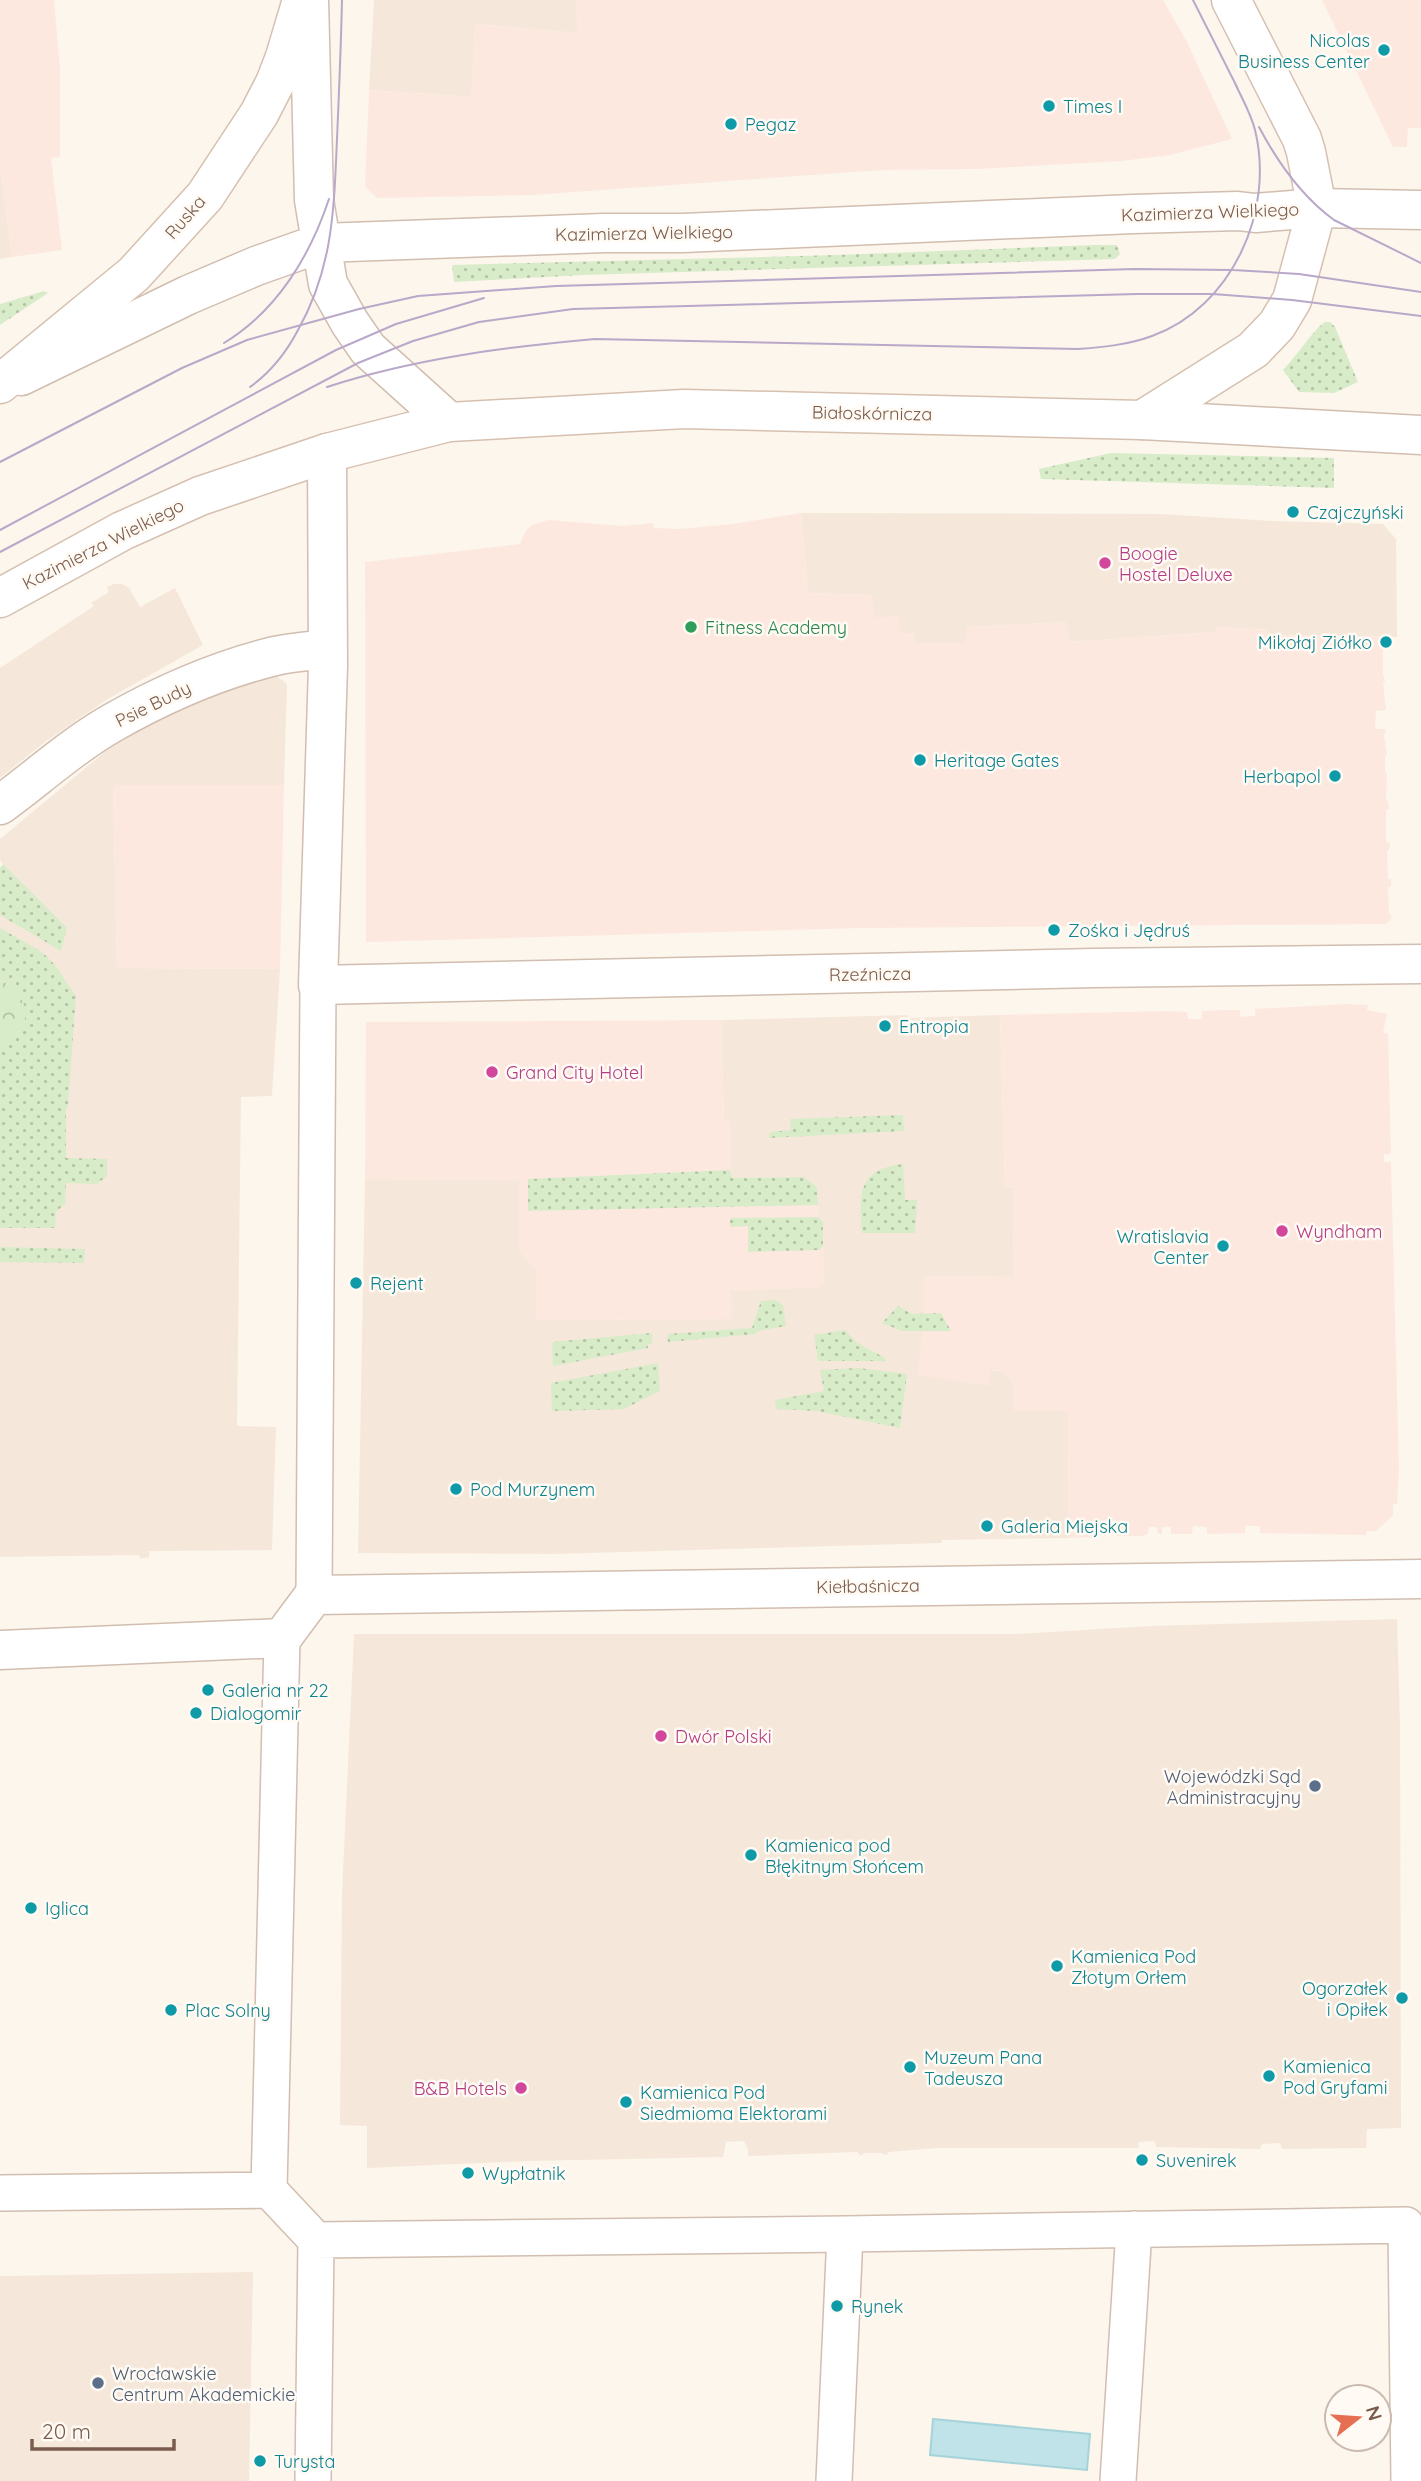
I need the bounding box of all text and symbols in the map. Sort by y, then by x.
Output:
place label: Nicolas Business Center [1238,29,1370,73]
marker: Nicolas Business Center [1376,42,1392,58]
place label: Times I [1063,95,1122,118]
marker: Times I [1041,98,1057,114]
place label: Pegaz [745,113,796,136]
marker: Pegaz [723,116,739,132]
street label: Ruska [160,190,210,244]
street label: Kazimierza Wielkiego [1121,197,1299,227]
street label: Kazimierza Wielkiego [555,220,733,246]
street label: Białoskórnicza [812,400,932,426]
street label: Kazimierza Wielkiego [18,493,188,595]
place label: Czajczyński [1307,501,1404,524]
marker: Czajczyński [1285,504,1301,520]
place label: Boogie Hostel Deluxe [1119,542,1233,586]
marker: Boogie Hostel Deluxe [1097,555,1113,571]
place label: Fitness Academy [705,616,847,639]
marker: Fitness Academy [683,619,699,635]
place label: Mikołaj Ziółko [1258,631,1372,654]
marker: Mikołaj Ziółko [1378,634,1394,650]
street label: Psie Budy [111,676,195,732]
place label: Heritage Gates [934,749,1059,772]
marker: Heritage Gates [912,752,928,768]
place label: Herbapol [1243,765,1321,788]
marker: Herbapol [1327,768,1343,784]
place label: Zośka i Jędruś [1068,919,1190,942]
marker: Zośka i Jędruś [1046,922,1062,938]
street label: Rzeźnicza [829,962,911,986]
place label: Entropia [899,1015,969,1038]
marker: Entropia [877,1018,893,1034]
place label: Grand City Hotel [506,1061,643,1084]
marker: Grand City Hotel [484,1064,500,1080]
place label: Wyndham [1296,1220,1382,1243]
marker: Wyndham [1274,1223,1290,1239]
place label: Wratislavia Center [1117,1225,1209,1269]
marker: Wratislavia Center [1215,1238,1231,1254]
place label: Rejent [370,1272,424,1295]
marker: Rejent [348,1275,364,1291]
place label: Pod Murzynem [470,1478,595,1501]
marker: Pod Murzynem [448,1481,464,1497]
place label: Galeria Miejska [1001,1515,1128,1538]
marker: Galeria Miejska [979,1518,995,1534]
street label: Kiełbaśnicza [816,1574,920,1598]
place label: Galeria nr 22 [222,1679,329,1702]
marker: Galeria nr 22 [200,1682,216,1698]
place label: Dialogomir [210,1702,302,1725]
marker: Dialogomir [188,1705,204,1721]
place label: Dwór Polski [675,1725,772,1748]
marker: Dwór Polski [653,1728,669,1744]
place label: Wojewódzki Sąd Administracyjny [1164,1765,1301,1809]
marker: Wojewódzki Sąd Administracyjny [1307,1778,1323,1794]
place label: Kamienica pod Błękitnym Słońcem [765,1834,924,1878]
marker: Kamienica pod Błękitnym Słońcem [743,1847,759,1863]
place label: Iglica [45,1897,89,1920]
marker: Iglica [23,1900,39,1916]
place label: Kamienica Pod Złotym Orłem [1071,1945,1196,1989]
marker: Kamienica Pod Złotym Orłem [1049,1958,1065,1974]
place label: Ogorzałek i Opiłek [1302,1977,1388,2021]
marker: Ogorzałek i Opiłek [1394,1990,1410,2006]
place label: Plac Solny [185,1999,271,2022]
marker: Plac Solny [163,2002,179,2018]
place label: Muzeum Pana Tadeusza [924,2046,1042,2090]
place label: Kamienica Pod Gryfami [1283,2055,1388,2099]
marker: Muzeum Pana Tadeusza [902,2059,918,2075]
marker: Kamienica Pod Gryfami [1261,2068,1277,2084]
place label: B&B Hotels [414,2077,507,2100]
marker: B&B Hotels [513,2080,529,2096]
place label: Kamienica Pod Siedmioma Elektorami [640,2081,827,2125]
marker: Kamienica Pod Siedmioma Elektorami [618,2094,634,2110]
place label: Suvenirek [1156,2149,1237,2172]
marker: Suvenirek [1134,2152,1150,2168]
place label: Wypłatnik [482,2162,566,2185]
marker: Wypłatnik [460,2165,476,2181]
place label: Rynek [851,2295,904,2318]
marker: Rynek [829,2298,845,2314]
place label: Wrocławskie Centrum Akademickie [112,2362,295,2406]
marker: Wrocławskie Centrum Akademickie [90,2375,106,2391]
north arrow [1323,2383,1393,2453]
text: N [1361,2403,1388,2423]
scale bar [32,2408,173,2452]
text: 20 m [42,2418,91,2444]
place label: Turysta [274,2450,335,2473]
marker: Turysta [252,2453,268,2469]

